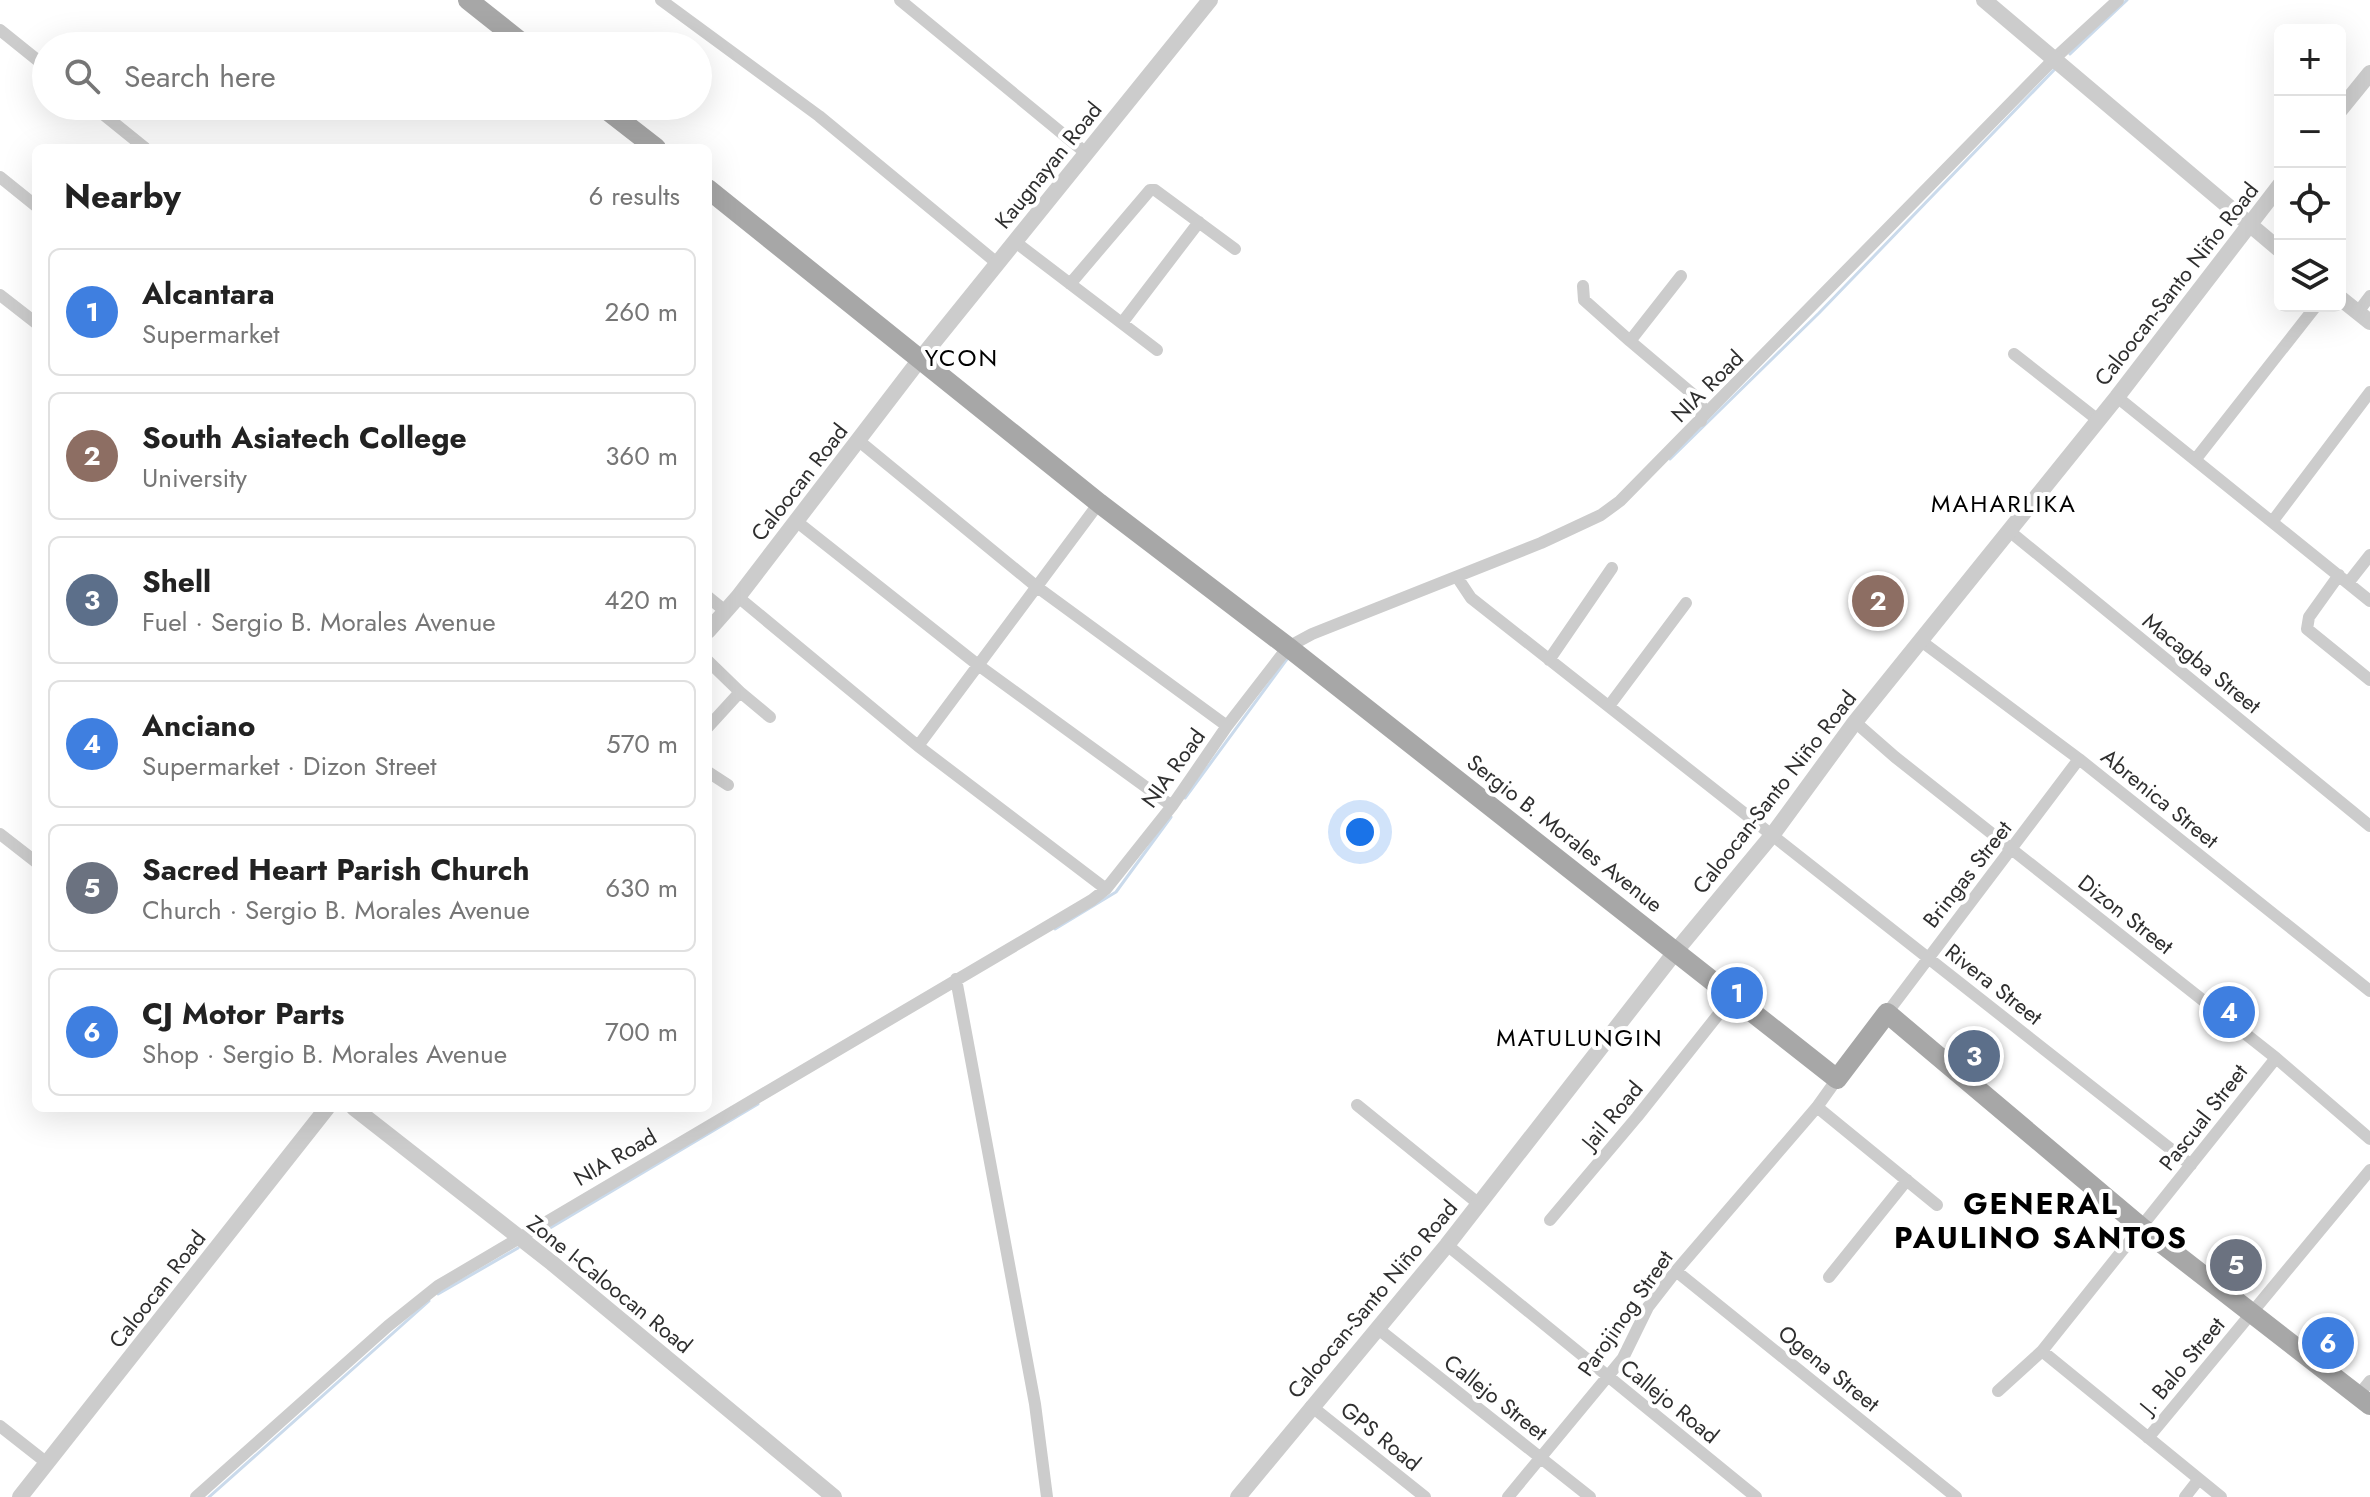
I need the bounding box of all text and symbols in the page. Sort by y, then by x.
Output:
map controls [2274,24,2346,312]
button: + [2274,24,2346,96]
search box [32,32,712,120]
icon: search [60,54,104,98]
text: Search here [124,55,276,98]
street label: Kaugnayan Road [987,95,1109,235]
button: − [2274,96,2346,168]
button: locate [2274,168,2346,240]
text: Nearby [64,172,181,221]
street label: Caloocan-Santo Niño Road [2086,175,2266,393]
text: 6 results [588,177,680,215]
button: layers [2274,240,2346,312]
text: Alcantara [142,272,275,315]
text: 1 [85,293,99,331]
text: 260 m [605,293,678,331]
text: Supermarket [142,315,279,353]
district label: YCON [925,340,999,375]
street label: NIA Road [1664,343,1750,429]
text: South Asiatech College [142,416,467,459]
street label: Caloocan Road [743,416,855,548]
text: 2 [83,437,101,475]
text: 360 m [605,437,678,475]
text: University [142,459,247,497]
district label: MAHARLIKA [1931,486,2077,521]
text: Shell [142,560,211,603]
pin: 2 [1852,571,1904,631]
text: 3 [84,581,100,619]
text: 420 m [604,581,678,619]
text: Fuel · Sergio B. Morales Avenue [142,603,496,641]
street label: Macagba Street [2136,605,2269,721]
street label: Caloocan-Santo Niño Road [1684,683,1864,901]
text: Anciano [142,704,256,747]
street label: NIA Road [1133,722,1213,814]
text: 4 [83,725,101,763]
text: 570 m [606,725,678,763]
street label: Abrenica Street [2094,741,2226,856]
street label: Sergio B. Morales Avenue [1460,746,1670,920]
text: Supermarket · Dizon Street [142,747,437,785]
your location [1340,812,1380,852]
street label: Bringas Street [1915,813,2020,934]
text: Sacred Heart Parish Church [142,848,530,891]
street label: Dizon Street [2072,867,2181,962]
text: 5 [84,869,100,907]
text: 630 m [605,869,678,907]
text: Church · Sergio B. Morales Avenue [142,891,530,929]
street label: Rivera Street [1938,936,2050,1033]
pin: 1 [1711,963,1763,1023]
pin: 4 [2203,982,2255,1042]
text: CJ Motor Parts [142,992,344,1035]
text: 6 [83,1013,101,1051]
text: 700 m [605,1013,678,1051]
district label: MATULUNGIN [1496,1020,1664,1055]
pin: 3 [1948,1026,2000,1086]
text: Shop · Sergio B. Morales Avenue [142,1035,507,1073]
street label: Pascual Street [2151,1056,2255,1177]
street label: Jail Road [1572,1074,1650,1158]
street label: NIA Road [568,1120,662,1194]
district label: GENERAL PAULINO SANTOS [1894,1182,2188,1259]
street label: Caloocan-Santo Niño Road [1279,1193,1465,1405]
street label: Zone I-Caloocan Road [521,1207,699,1361]
street label: Caloocan Road [101,1223,213,1355]
pin: 5 [2210,1235,2262,1295]
street label: Parojinog Street [1570,1243,1681,1383]
street label: J. Balo Street [2130,1309,2232,1423]
pin: 6 [2302,1313,2354,1373]
street label: Ogena Street [1771,1317,1887,1419]
street label: Callejo Street [1437,1346,1555,1448]
street label: Callejo Road [1614,1351,1726,1451]
street label: GPS Road [1334,1394,1428,1478]

